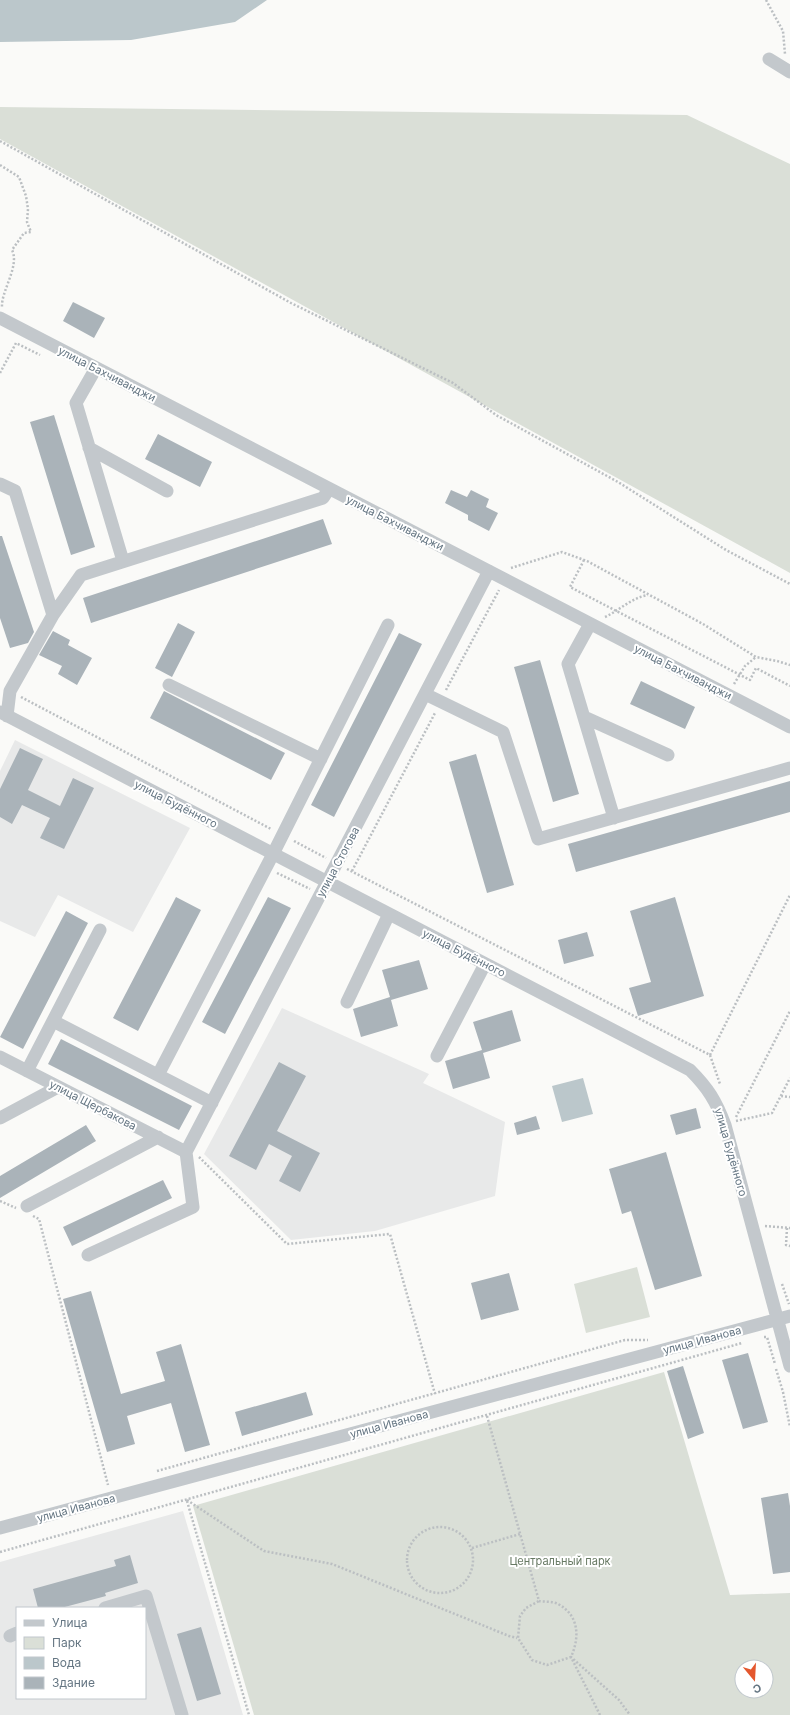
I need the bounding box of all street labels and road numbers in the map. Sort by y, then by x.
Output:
street label: улица Бахчиванджи [56,343,158,405]
street label: улица Бахчиванджи [344,492,446,554]
street label: улица Бахчиванджи [632,641,734,703]
street label: улица Будённого [132,777,220,831]
street label: улица Стогова [314,824,362,900]
street label: улица Будённого [420,926,508,980]
street label: улица Щербакова [47,1077,139,1133]
street label: улица Будённого [712,1106,750,1198]
street label: улица Иванова [661,1323,743,1357]
street label: улица Иванова [348,1407,430,1441]
street label: улица Иванова [35,1491,117,1525]

